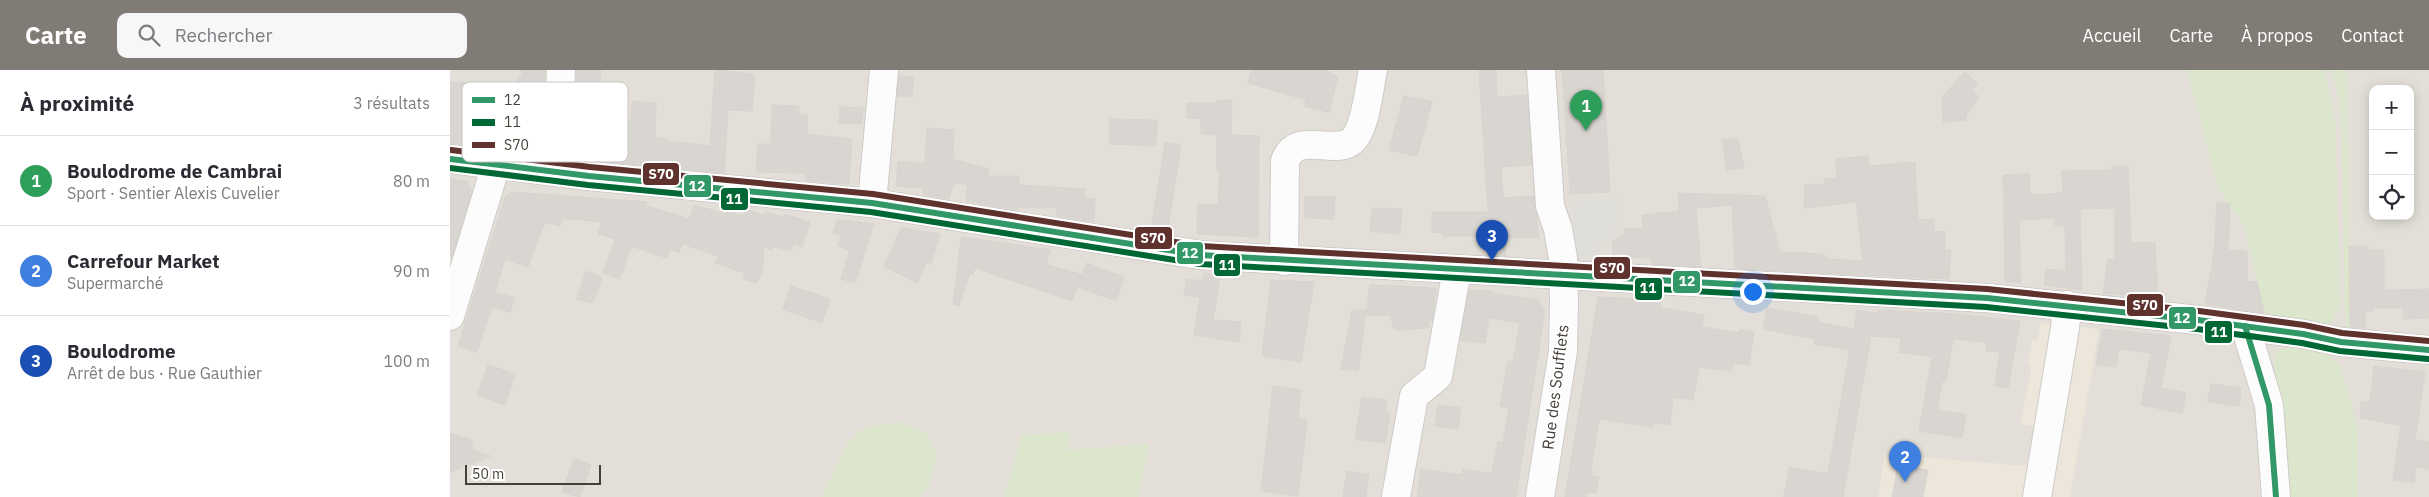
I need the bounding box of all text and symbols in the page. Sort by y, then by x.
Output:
search box [117,13,467,58]
text: Carte [25,19,87,51]
icon: search [135,21,163,49]
text: Rechercher [175,23,272,47]
text: Accueil [2082,24,2141,47]
text: Carte [2169,24,2213,47]
text: À propos [2241,24,2313,47]
text: Contact [2341,24,2404,47]
legend [462,82,628,162]
map controls [2369,85,2414,220]
button: + [2369,85,2414,130]
text: À proximité [20,89,134,117]
pin: 1 [1570,90,1602,131]
text: 12 [504,91,521,109]
text: 3 résultats [353,93,430,113]
text: 11 [504,113,521,131]
button: − [2369,130,2414,175]
text: S70 [504,136,529,154]
text: Boulodrome de Cambrai [67,159,282,183]
line badge: S70 [642,162,680,186]
text: S70 [648,165,674,183]
text: 1 [31,171,41,191]
text: 80 m [393,171,430,191]
line badge: 12 [683,174,712,198]
button: locate [2369,175,2414,220]
text: 12 [689,177,705,195]
text: Sport · Sentier Alexis Cuvelier [67,183,280,203]
line badge: 11 [720,187,749,211]
text: 11 [726,190,743,208]
pin: 3 [1476,220,1508,261]
line badge: S70 [1134,226,1173,250]
text: S70 [1140,229,1166,247]
line badge: 12 [1176,241,1204,265]
text: 12 [1182,244,1198,262]
text: Carrefour Market [67,249,220,273]
line badge: 11 [1213,253,1241,277]
text: 11 [1219,256,1236,274]
line badge: S70 [1593,256,1631,280]
text: S70 [1599,259,1625,277]
text: 2 [31,261,41,281]
text: 90 m [393,261,430,281]
line badge: 12 [1672,270,1701,294]
text: 12 [1679,272,1695,290]
text: Supermarché [67,273,164,293]
line badge: 11 [1634,277,1663,301]
text: 11 [1640,279,1657,297]
your location [1740,279,1766,305]
line badge: S70 [2126,293,2164,317]
text: S70 [2132,296,2158,314]
line badge: 12 [2168,306,2197,330]
text: 12 [2174,309,2190,327]
line badge: 11 [2204,320,2233,344]
street label: Rue des Soufflets [1537,323,1573,451]
text: 11 [2211,323,2228,341]
text: Boulodrome [67,339,176,363]
text: 3 [31,351,41,371]
text: 100 m [383,351,430,371]
text: Arrêt de bus · Rue Gauthier [67,363,262,383]
pin: 2 [1889,441,1921,482]
scale bar [465,462,601,485]
text: 50 m [472,465,504,483]

